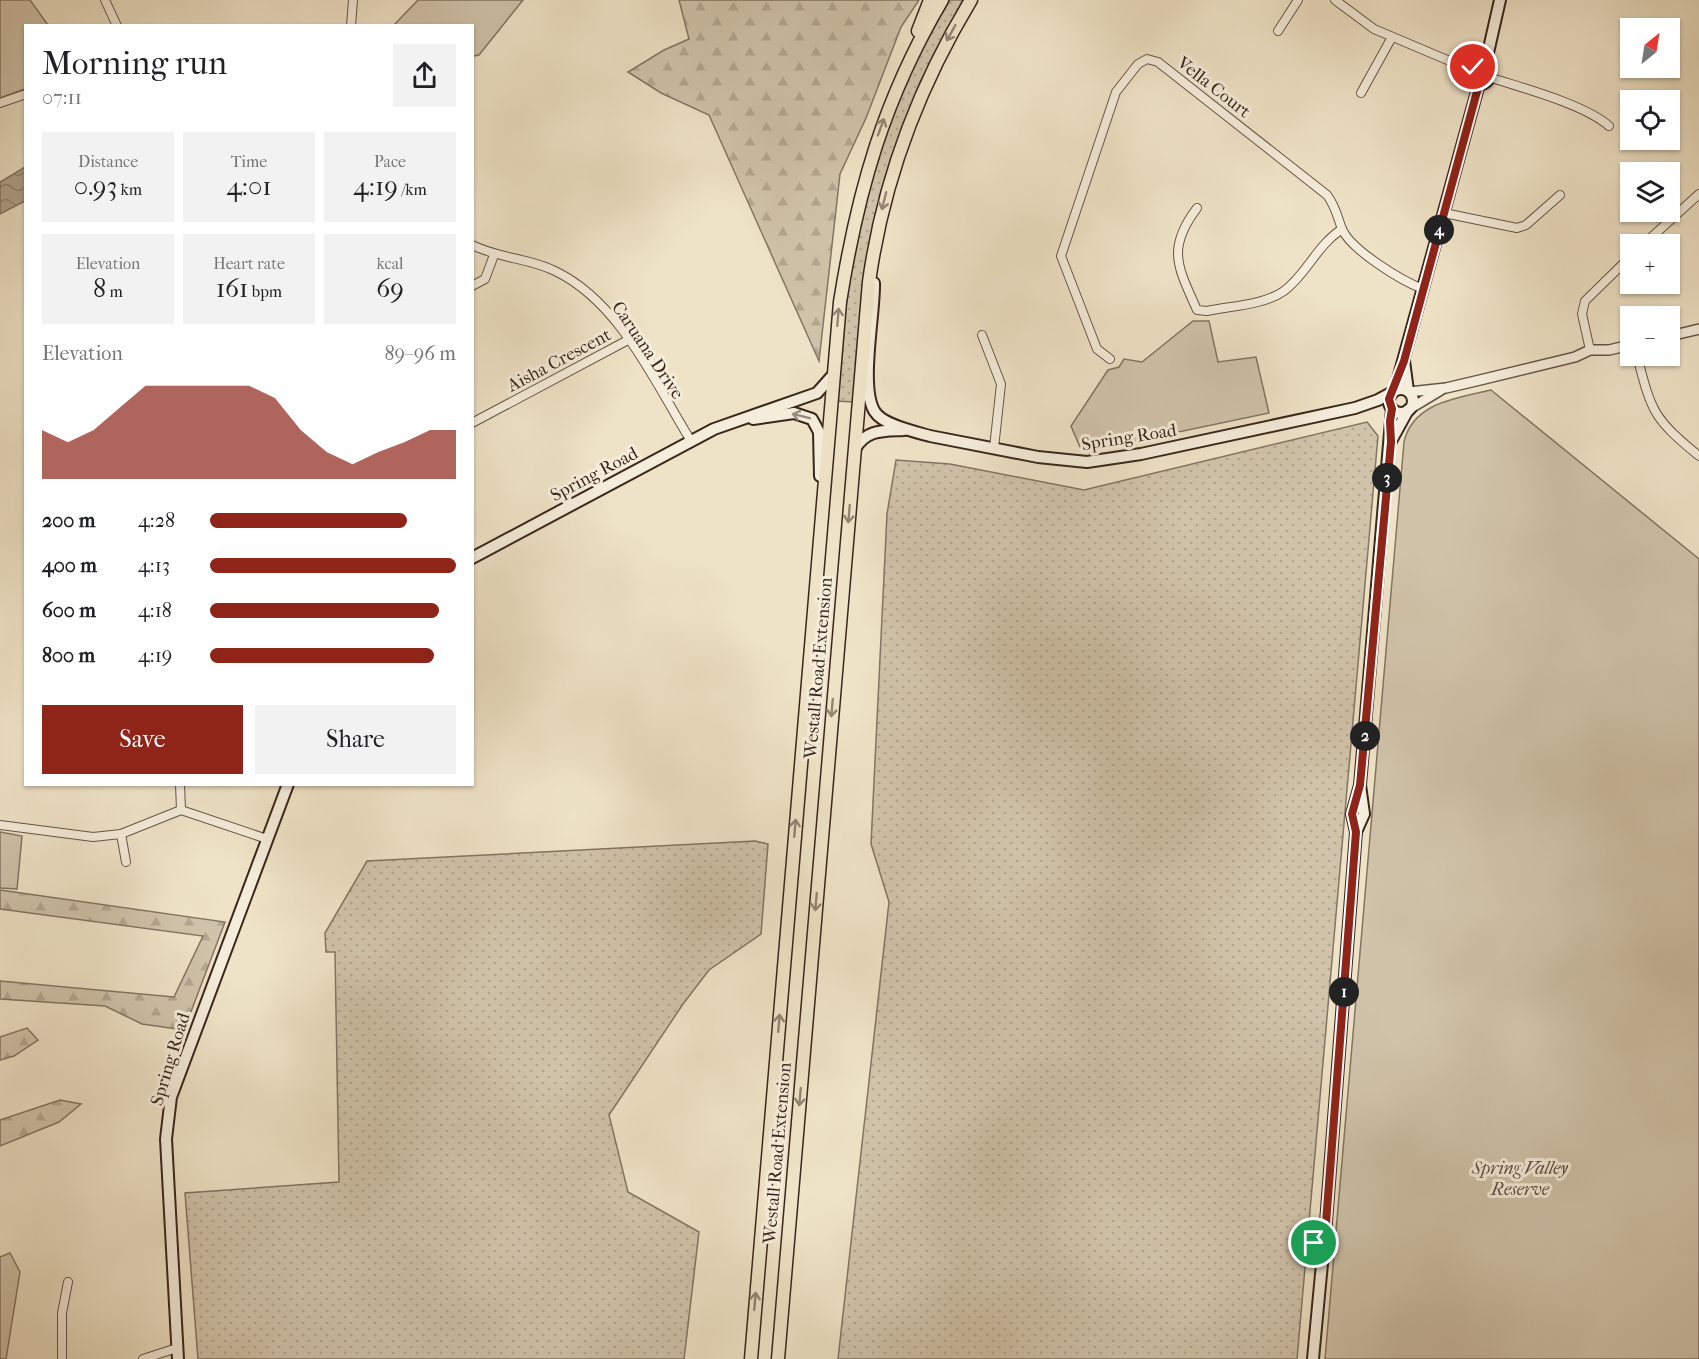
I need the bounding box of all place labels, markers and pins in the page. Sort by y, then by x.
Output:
pin [1447,41,1498,92]
pin: 4 [1424,215,1454,245]
pin: 3 [1372,463,1402,493]
pin: 2 [1350,721,1380,751]
pin: 1 [1329,977,1359,1007]
pin [1288,1217,1339,1268]

